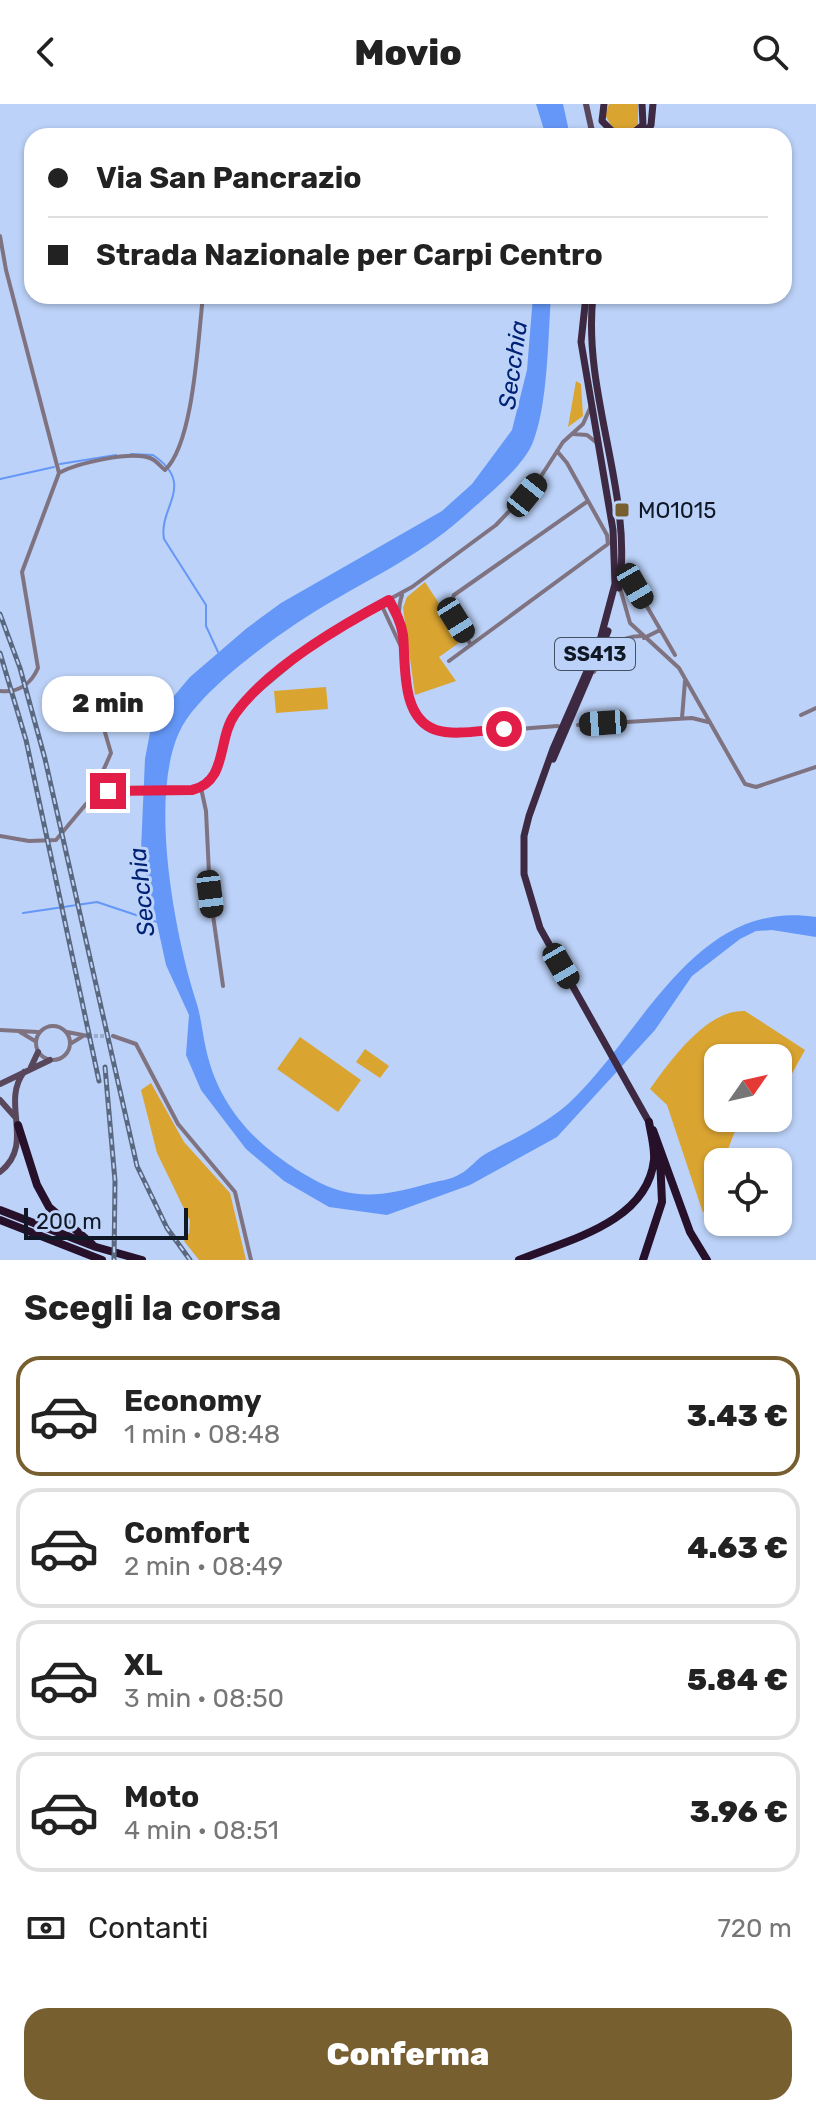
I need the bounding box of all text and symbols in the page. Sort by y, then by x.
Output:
icon: back [24,30,68,74]
icon: search [748,30,792,74]
text: Movio [354,31,462,74]
text: Via San Pancrazio [96,160,362,196]
text: Strada Nazionale per Carpi Centro [96,237,603,273]
water label: Secchia [493,319,533,411]
car [503,469,551,521]
place label: MO1015 [638,497,716,524]
marker: MO1015 [613,501,631,519]
car [613,559,657,613]
car [433,593,479,647]
road number: SS413 [555,638,635,670]
callout: 2 min [42,675,174,731]
text: 2 min [72,688,144,719]
car [578,709,628,737]
route start [486,711,522,747]
route end [90,773,126,809]
water label: Secchia [123,846,161,938]
car [195,869,225,919]
car [539,939,583,993]
north arrow [704,1044,792,1132]
map controls [704,1044,792,1236]
button: locate [704,1148,792,1236]
scale bar [24,1204,188,1240]
text: 200 m [36,1208,102,1235]
text: Scegli la corsa [24,1286,282,1329]
icon: car [28,1380,100,1452]
text: Economy [124,1383,262,1419]
text: 3.43 € [687,1398,788,1434]
text: 1 min · 08:48 [124,1419,280,1450]
icon: car [28,1512,100,1584]
text: Comfort [124,1515,250,1551]
text: 4.63 € [687,1530,788,1566]
text: 2 min · 08:49 [124,1551,283,1582]
icon: car [28,1644,100,1716]
text: XL [124,1647,163,1683]
text: 5.84 € [687,1662,788,1698]
text: 3 min · 08:50 [124,1683,284,1714]
icon: car [28,1776,100,1848]
text: Moto [124,1779,199,1815]
text: 3.96 € [690,1794,788,1830]
text: 4 min · 08:51 [124,1815,279,1846]
icon: cash [24,1906,68,1950]
text: Contanti [88,1910,208,1946]
text: 720 m [717,1913,792,1944]
button: Conferma [24,2008,792,2100]

